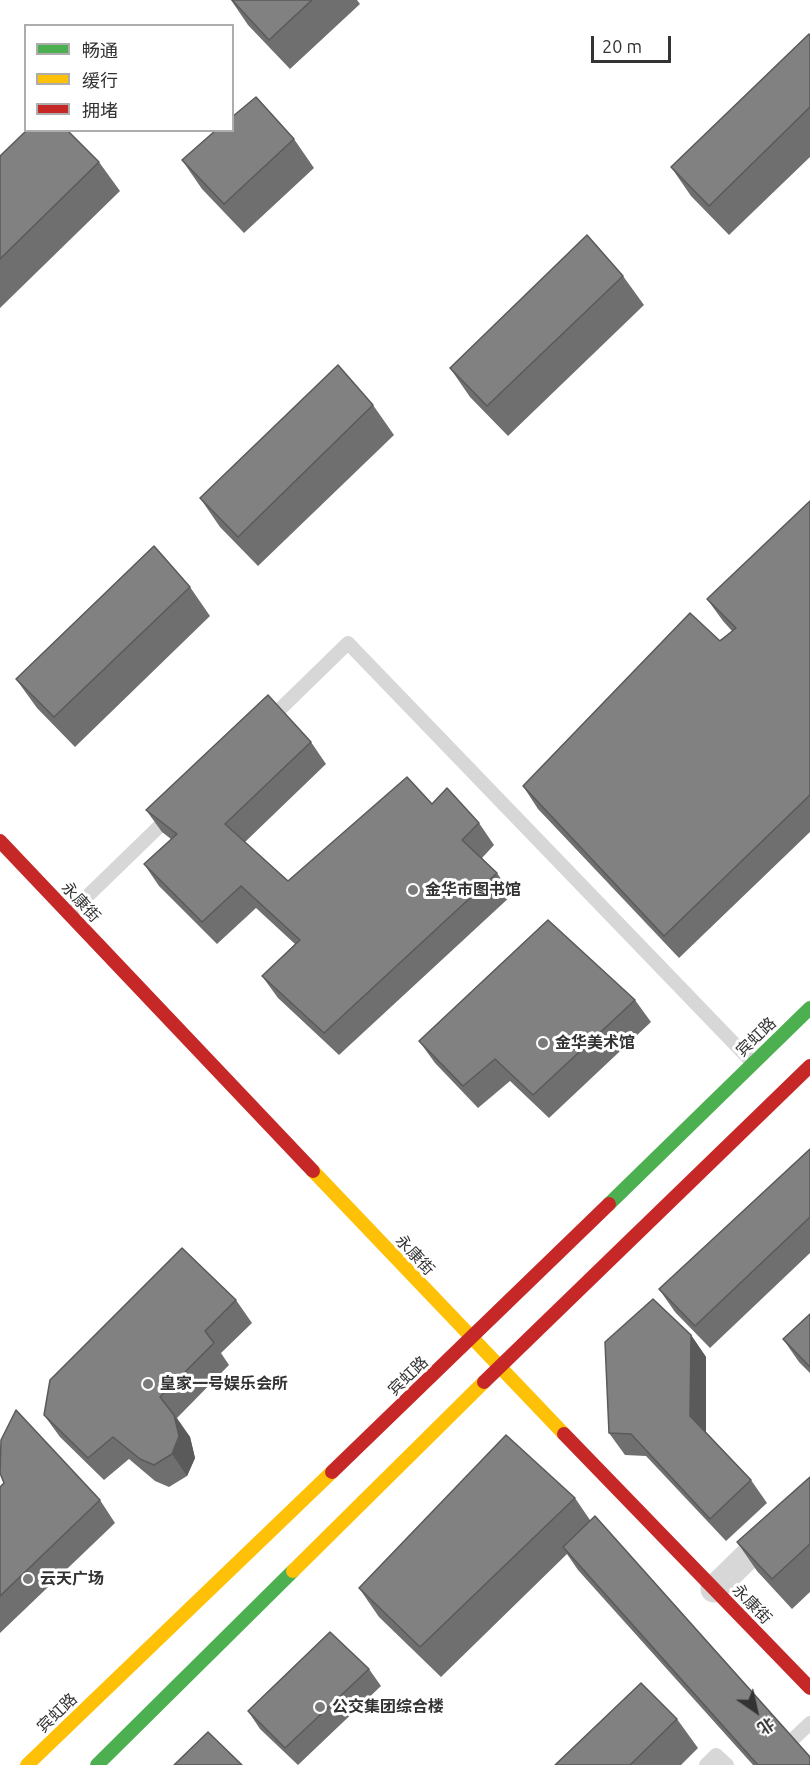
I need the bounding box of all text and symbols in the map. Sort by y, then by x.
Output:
legend [24,24,234,132]
scale bar [594,24,674,62]
text: 20 m [602,36,642,56]
text: 畅通 [82,40,118,60]
text: 缓行 [82,70,118,90]
text: 拥堵 [82,100,118,120]
street label: 永康街 [58,878,104,926]
place label: 金华市图书馆 [425,880,521,900]
marker: 金华市图书馆 [406,883,420,897]
street label: 宾虹路 [732,1013,780,1061]
place label: 金华美术馆 [555,1033,635,1053]
marker: 金华美术馆 [536,1036,550,1050]
street label: 永康街 [392,1231,438,1279]
street label: 宾虹路 [384,1352,432,1400]
place label: 皇家一号娱乐会所 [160,1374,288,1394]
marker: 皇家一号娱乐会所 [141,1377,155,1391]
place label: 云天广场 [40,1569,104,1589]
marker: 云天广场 [21,1572,35,1586]
street label: 永康街 [728,1580,776,1628]
north arrow [726,1681,786,1741]
street label: 宾虹路 [33,1689,81,1737]
place label: 公交集团综合楼 [332,1697,444,1717]
marker: 公交集团综合楼 [313,1700,327,1714]
text: 北 [754,1714,778,1738]

